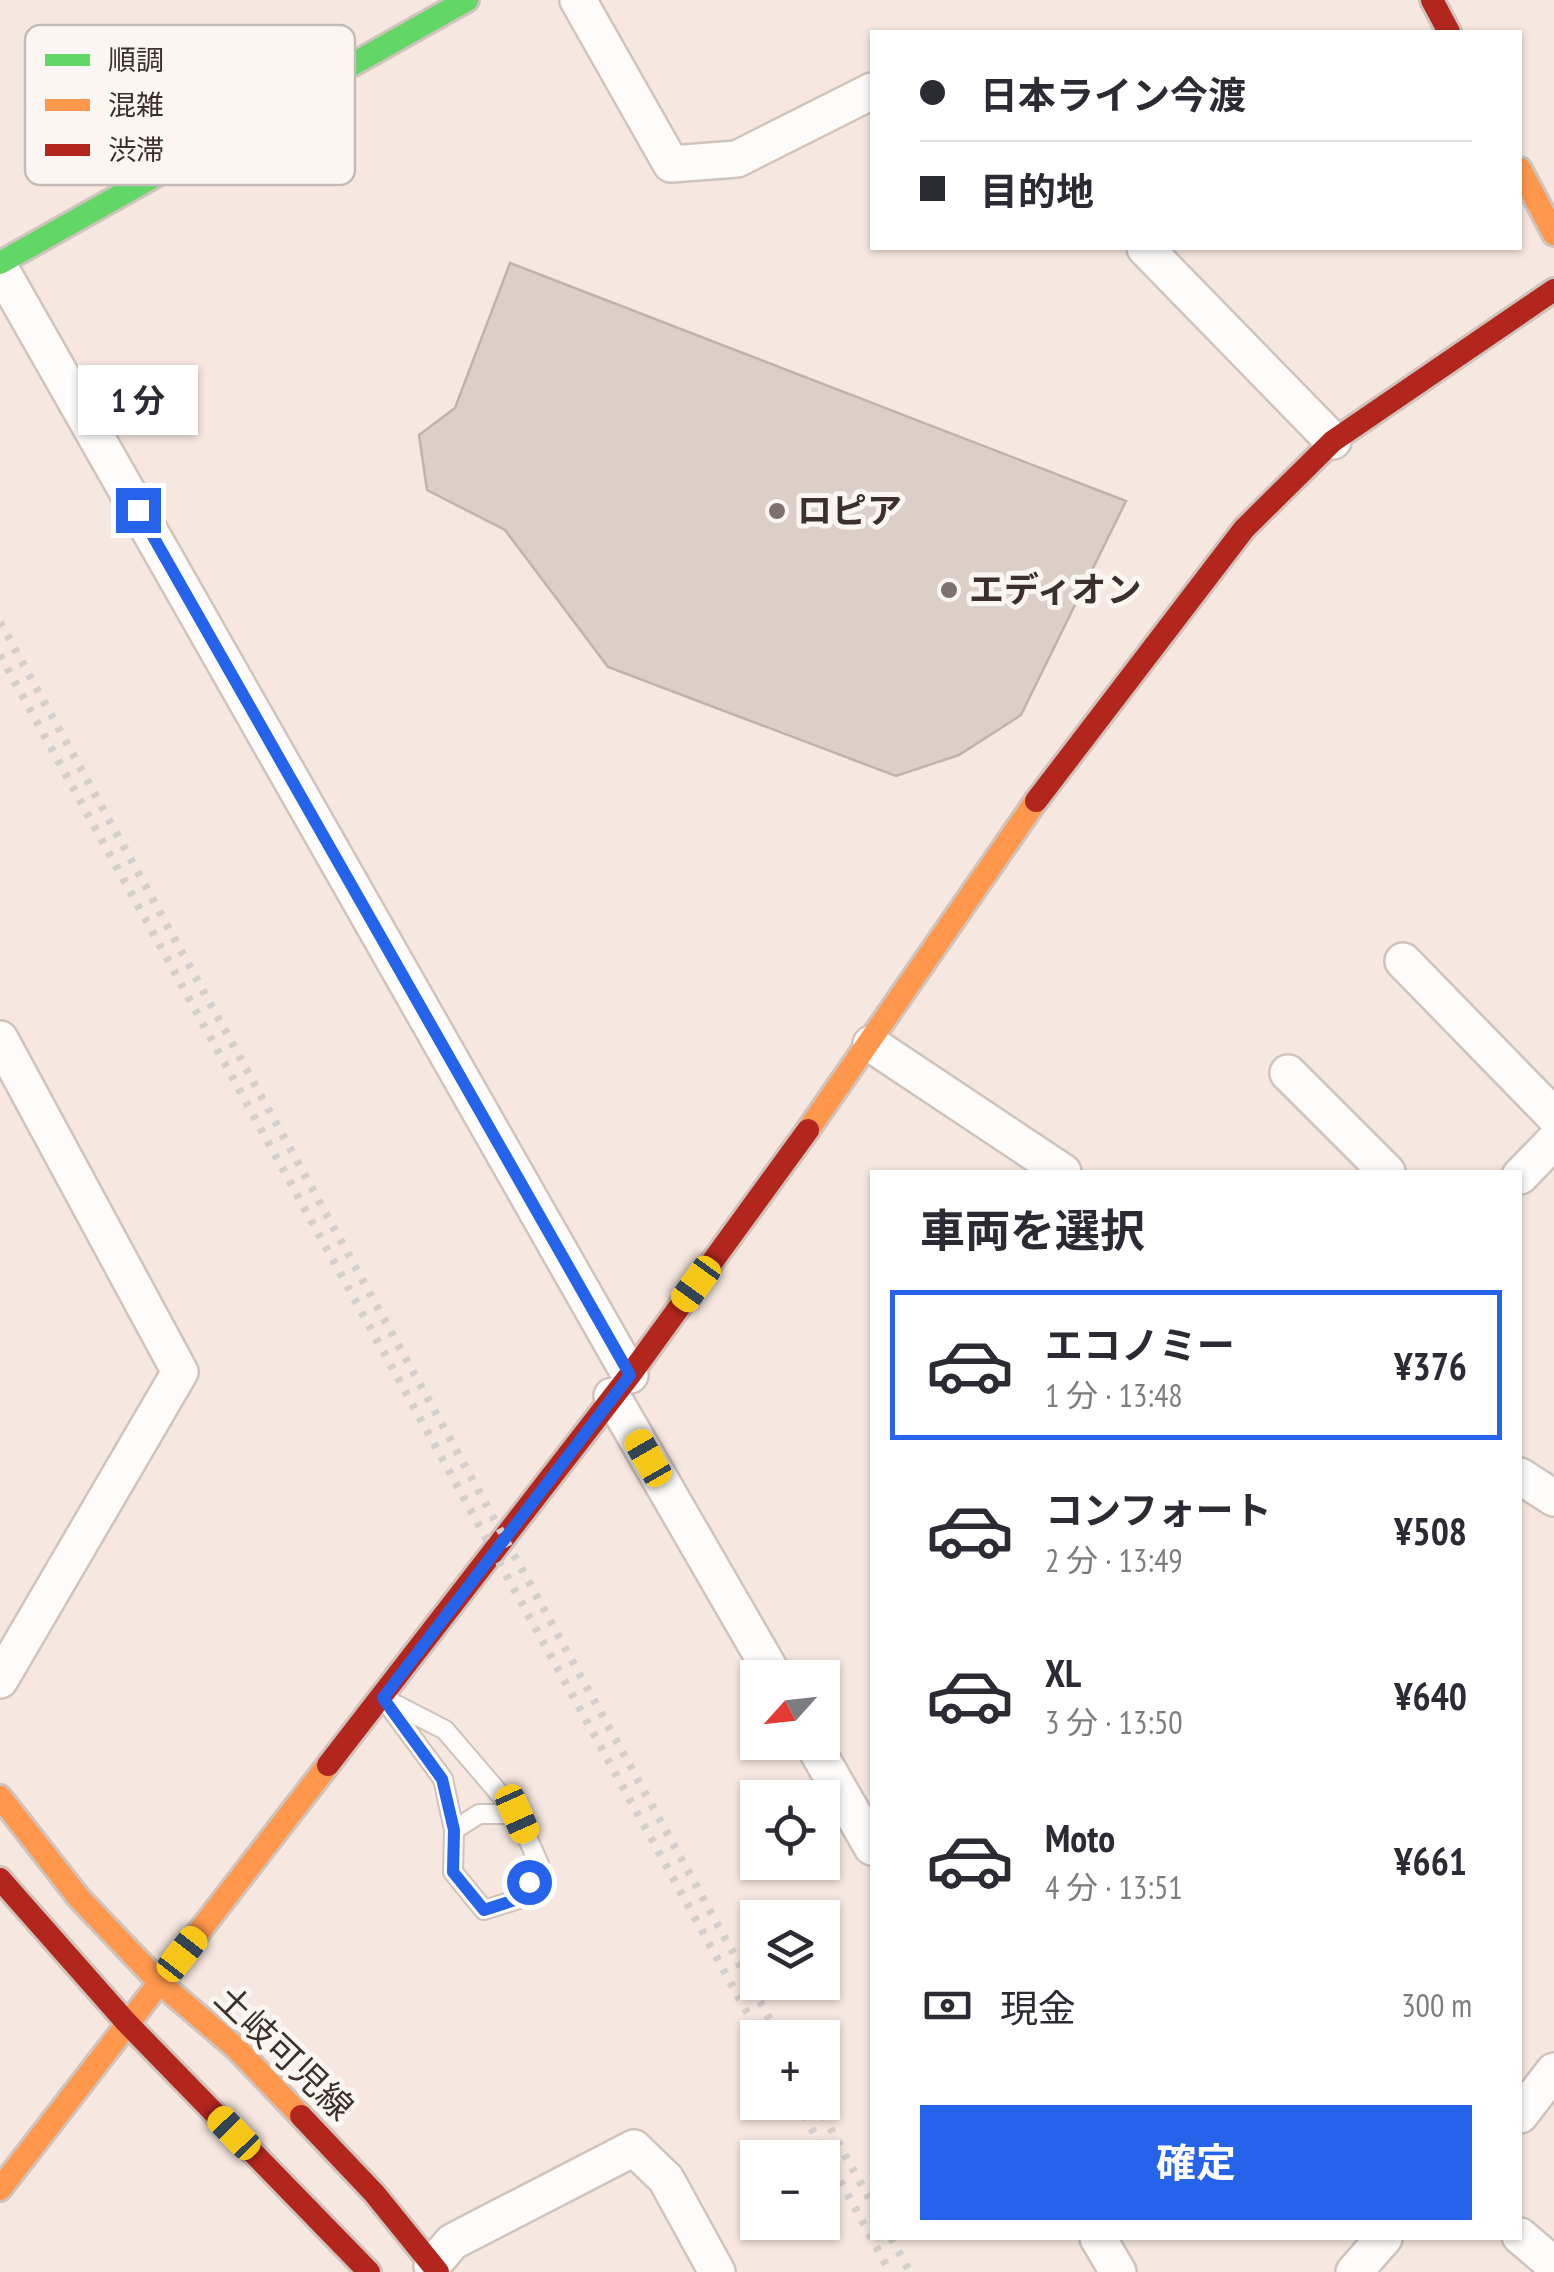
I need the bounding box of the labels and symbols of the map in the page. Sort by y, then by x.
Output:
legend [25,25,355,185]
text: 順調 [108,41,164,78]
text: 混雑 [108,86,164,123]
text: 渋滞 [108,131,164,168]
callout: 1 分 [78,365,198,435]
place label: ロピア [797,487,902,533]
route end [116,488,161,533]
marker: ロピア [766,500,788,522]
place label: エディオン [969,566,1142,612]
marker: エディオン [938,579,960,601]
car [666,1251,726,1317]
car [620,1425,676,1491]
north arrow [740,1660,840,1760]
car [491,1780,543,1848]
route start [507,1860,552,1905]
car [152,1921,212,1987]
street label: 土岐可児線 [206,1975,364,2130]
car [202,2101,266,2165]

